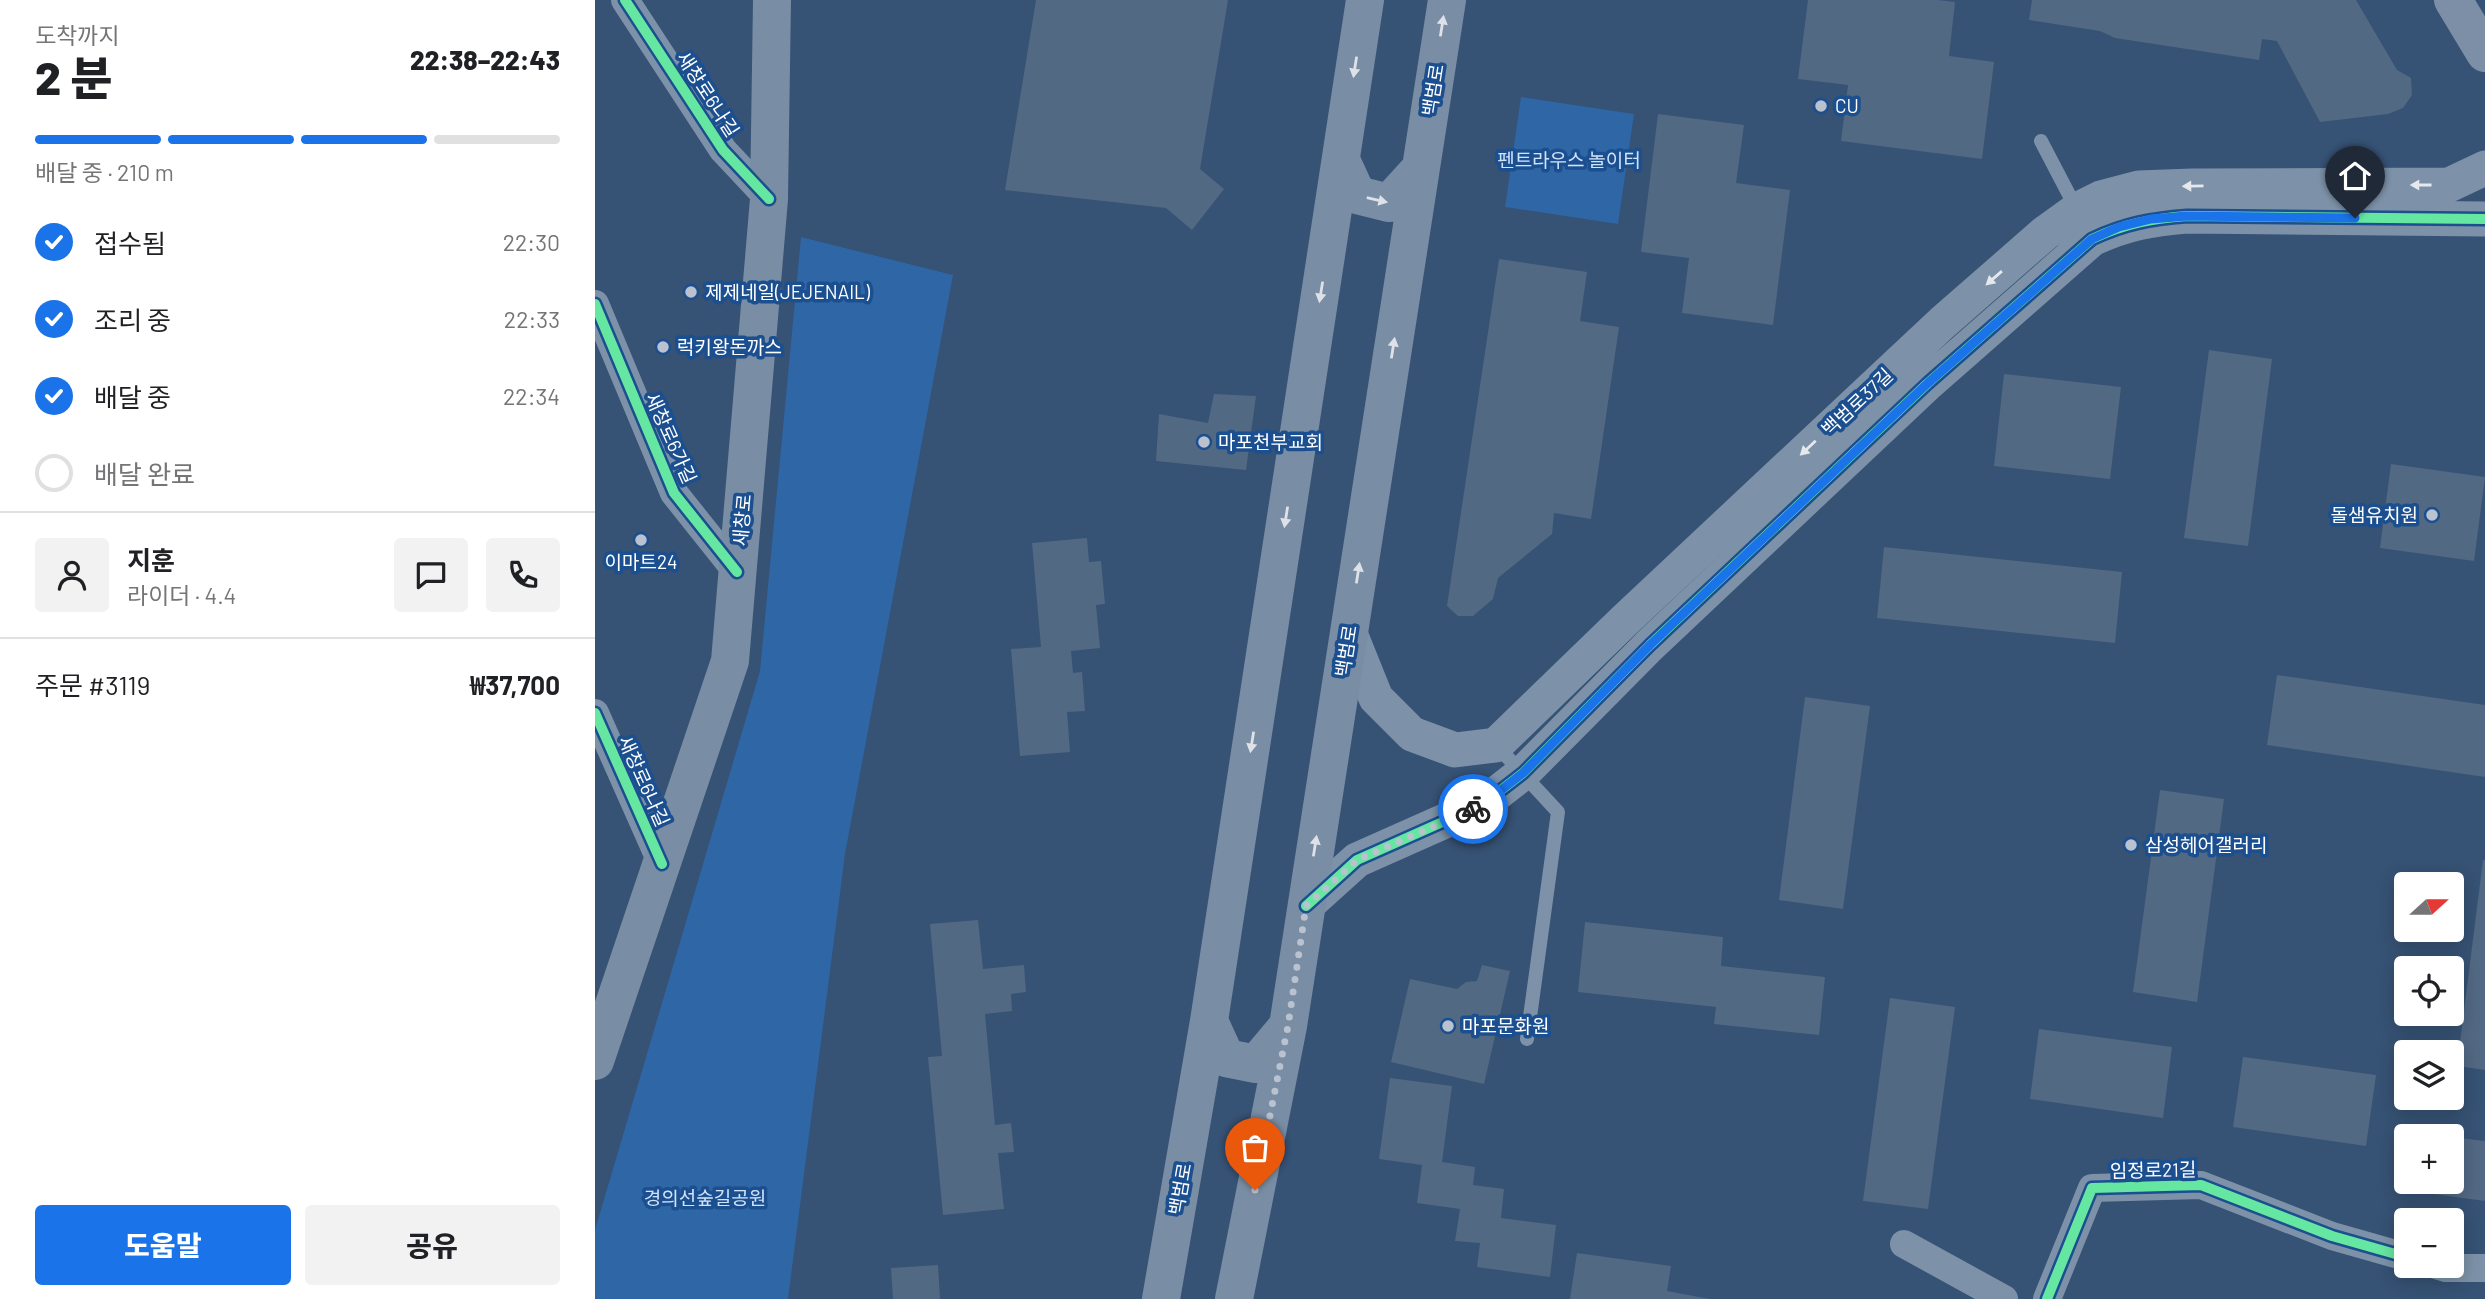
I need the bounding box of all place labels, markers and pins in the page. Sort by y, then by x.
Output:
place label: CU [1835,94,1859,117]
marker: CU [1813,98,1829,114]
pin [2325,146,2385,218]
place label: 제제네일(JEJENAIL) [705,280,871,303]
marker: 제제네일(JEJENAIL) [683,284,699,300]
place label: 럭키왕돈까스 [677,335,782,358]
marker: 럭키왕돈까스 [655,339,671,355]
place label: 마포천부교회 [1218,430,1323,453]
marker: 마포천부교회 [1196,434,1212,450]
place label: 돌샘유치원 [2331,503,2418,526]
marker: 돌샘유치원 [2424,507,2440,523]
marker: 이마트24 [633,532,649,548]
place label: 이마트24 [604,550,678,573]
place label: 삼성헤어갤러리 [2145,833,2267,856]
marker: 삼성헤어갤러리 [2123,837,2139,853]
place label: 마포문화원 [1462,1014,1549,1037]
marker: 마포문화원 [1440,1018,1456,1034]
pin [1225,1118,1285,1190]

